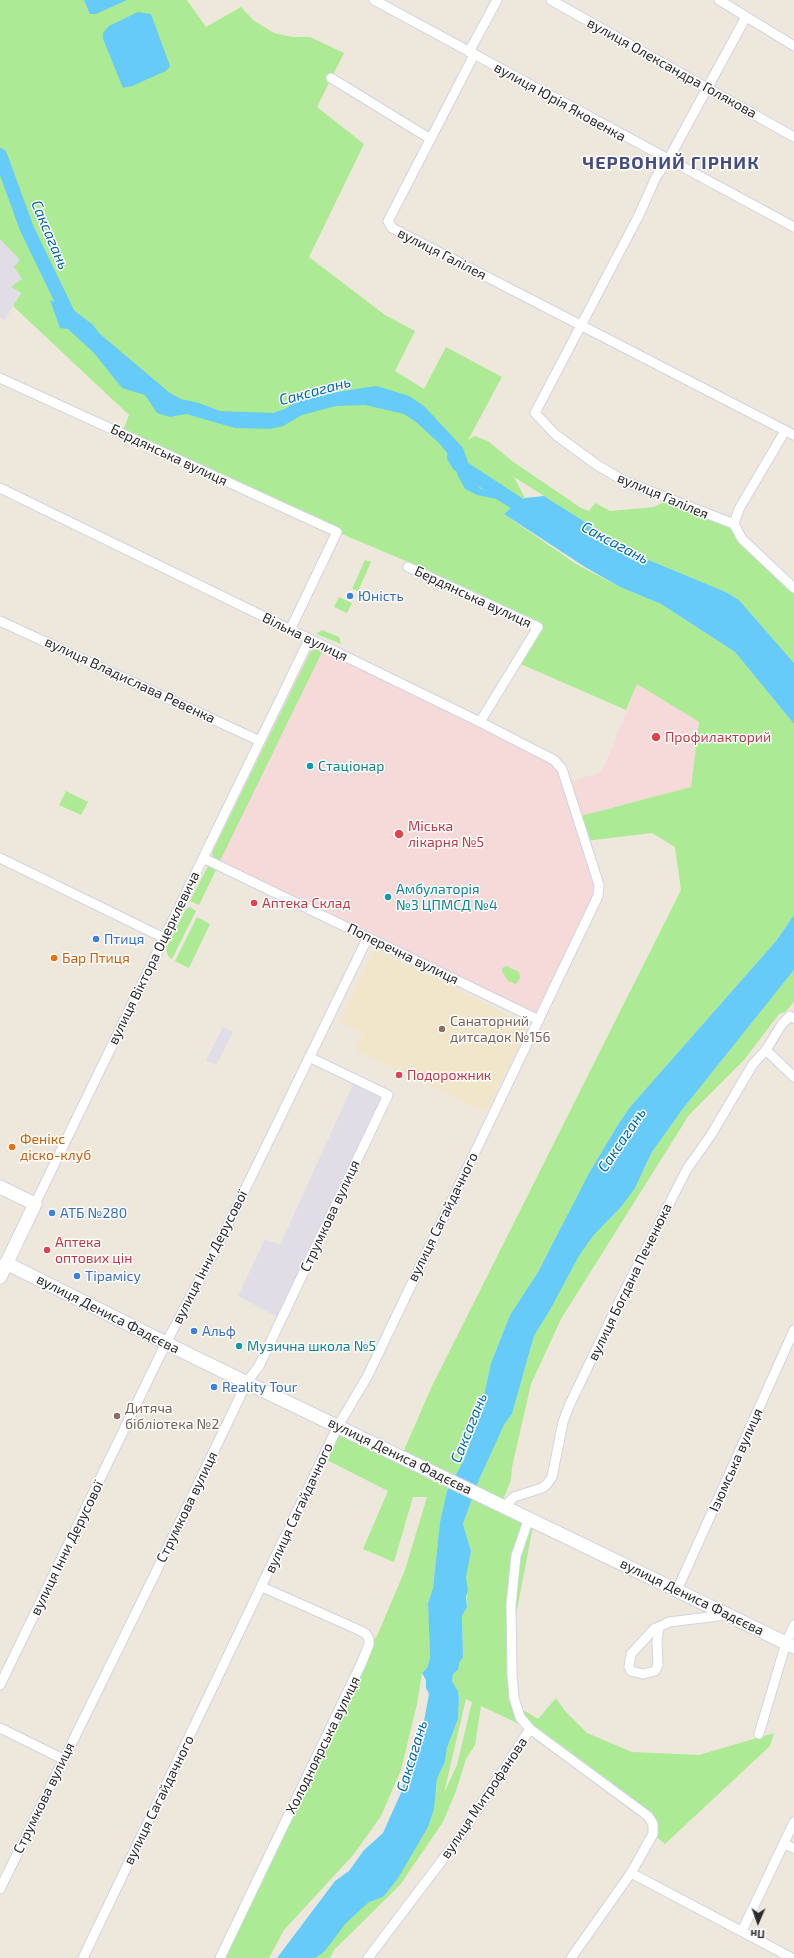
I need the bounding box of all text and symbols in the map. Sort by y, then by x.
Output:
street label: вулиця Олександра Голякова [584,14,760,122]
street label: вулиця Юрія Яковенка [491,59,629,145]
district label: ЧЕРВОНИЙ ГІРНИК [582,152,760,174]
water label: Саксагань [27,198,73,272]
street label: вулиця Галілея [395,224,489,284]
water label: Саксагань [277,373,353,409]
street label: Бердянська вулиця [108,421,230,489]
street label: вулиця Галілея [615,469,711,523]
water label: Саксагань [578,518,652,568]
street label: Бердянська вулиця [412,563,534,631]
place label: Юність [358,588,404,604]
marker: Юність [345,591,355,601]
street label: Вільна вулиця [260,609,350,665]
street label: вулиця Владислава Ревенка [42,633,218,727]
place label: Профилакторий [665,729,771,745]
marker: Профилакторий [650,731,662,743]
place label: Стаціонар [318,758,384,774]
marker: Стаціонар [305,761,315,771]
place label: Міська лікарня №5 [408,818,484,850]
marker: Міська лікарня №5 [393,828,405,840]
street label: вулиця Віктора Оцерклевича [105,869,203,1047]
place label: Амбулаторія №3 ЦПМСД №4 [396,881,498,914]
marker: Амбулаторія №3 ЦПМСД №4 [383,892,393,902]
place label: Аптека Склад [262,895,351,911]
marker: Аптека Склад [249,898,259,908]
street label: Поперечна вулиця [345,920,461,988]
place label: Птиця [104,931,144,947]
marker: Птиця [91,934,101,944]
place label: Бар Птиця [62,950,130,966]
marker: Бар Птиця [49,953,59,963]
place label: Санаторний дитсадок №156 [450,1013,551,1046]
marker: Санаторний дитсадок №156 [437,1024,447,1034]
place label: Подорожник [407,1067,491,1083]
marker: Подорожник [394,1070,404,1080]
water label: Саксагань [594,1104,650,1176]
place label: Фенікс діско-клуб [20,1131,91,1164]
marker: Фенікс діско-клуб [7,1142,17,1152]
street label: вулиця Сагайдачного [404,1150,482,1284]
street label: Струмкова вулиця [297,1157,363,1275]
street label: вулиця Інни Дерусової [169,1187,251,1327]
street label: вулиця Богдана Печенюка [585,1201,675,1363]
place label: АТБ №280 [60,1205,127,1221]
marker: АТБ №280 [47,1208,57,1218]
place label: Аптека оптових цін [55,1234,132,1266]
marker: Аптека оптових цін [42,1245,52,1255]
place label: Тірамісу [85,1268,141,1284]
street label: вулиця Дениса Фадєєва [34,1271,182,1357]
marker: Тірамісу [72,1271,82,1281]
place label: Альф [202,1323,236,1339]
marker: Альф [189,1326,199,1336]
place label: Музична школа №5 [247,1338,376,1354]
marker: Музична школа №5 [234,1341,244,1351]
place label: Reality Tour [222,1379,297,1395]
marker: Reality Tour [209,1382,219,1392]
water label: Саксагань [447,1390,491,1466]
place label: Дитяча бібліотека №2 [125,1400,219,1432]
street label: Ізюмська вулиця [706,1406,766,1514]
marker: Дитяча бібліотека №2 [112,1411,122,1421]
street label: вулиця Дениса Фадєєва [325,1414,475,1498]
street label: вулиця Сагайдачного [261,1440,337,1576]
street label: Струмкова вулиця [153,1449,221,1565]
street label: вулиця Інни Дерусової [27,1478,107,1618]
street label: вулиця Дениса Фадєєва [617,1555,767,1639]
street label: Холодноярська вулиця [282,1673,364,1817]
water label: Саксагань [393,1718,431,1794]
street label: вулиця Сагайдачного [120,1733,198,1867]
street label: вулиця Митрофанова [437,1734,531,1862]
street label: Струмкова вулиця [10,1740,78,1856]
north arrow [738,1902,778,1942]
text: Пн [750,1928,765,1941]

